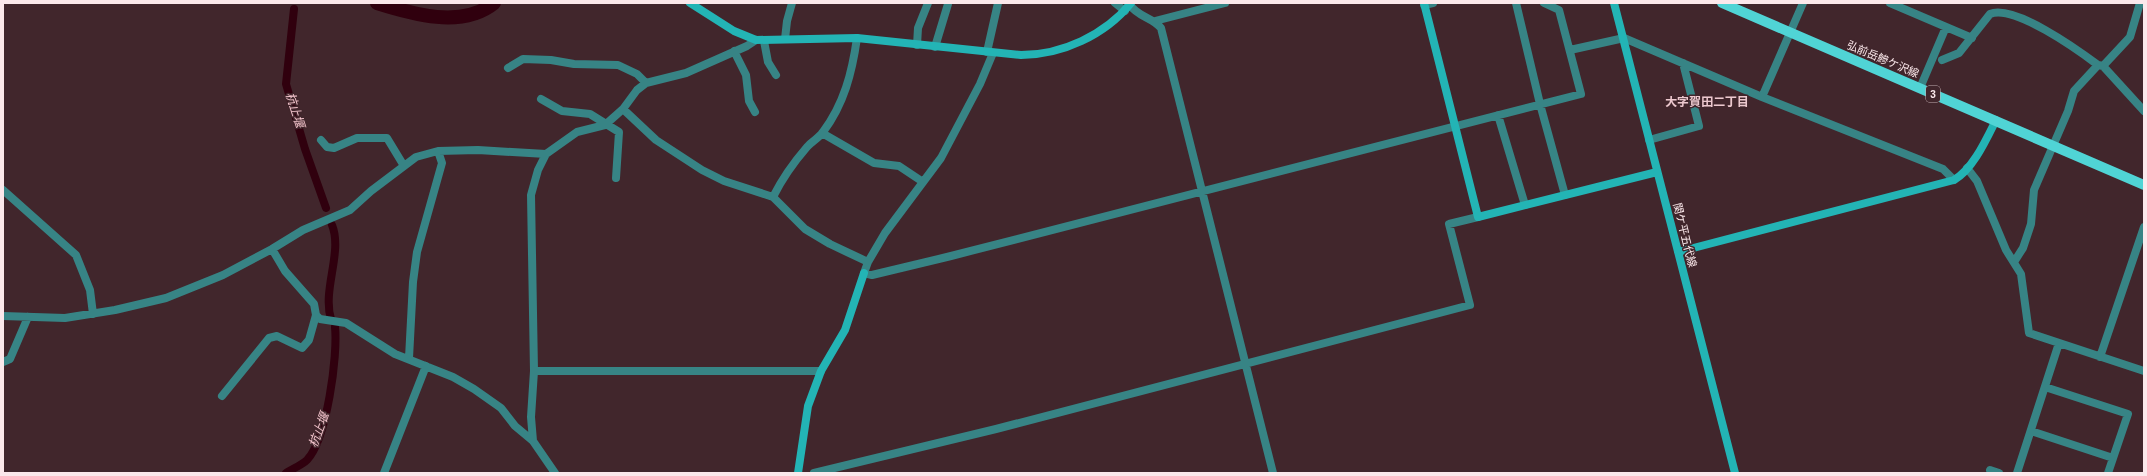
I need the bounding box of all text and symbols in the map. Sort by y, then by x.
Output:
street label: 弘前岳鰺ケ沢線 [1845,38,1921,80]
road number: 3 [1926,86,1940,102]
water label: 杭止堰 [283,91,308,131]
district label: 大字賀田二丁目 [1665,95,1749,109]
street label: 関ケ平五代線 [1671,202,1699,268]
water label: 杭止堰 [306,409,332,449]

